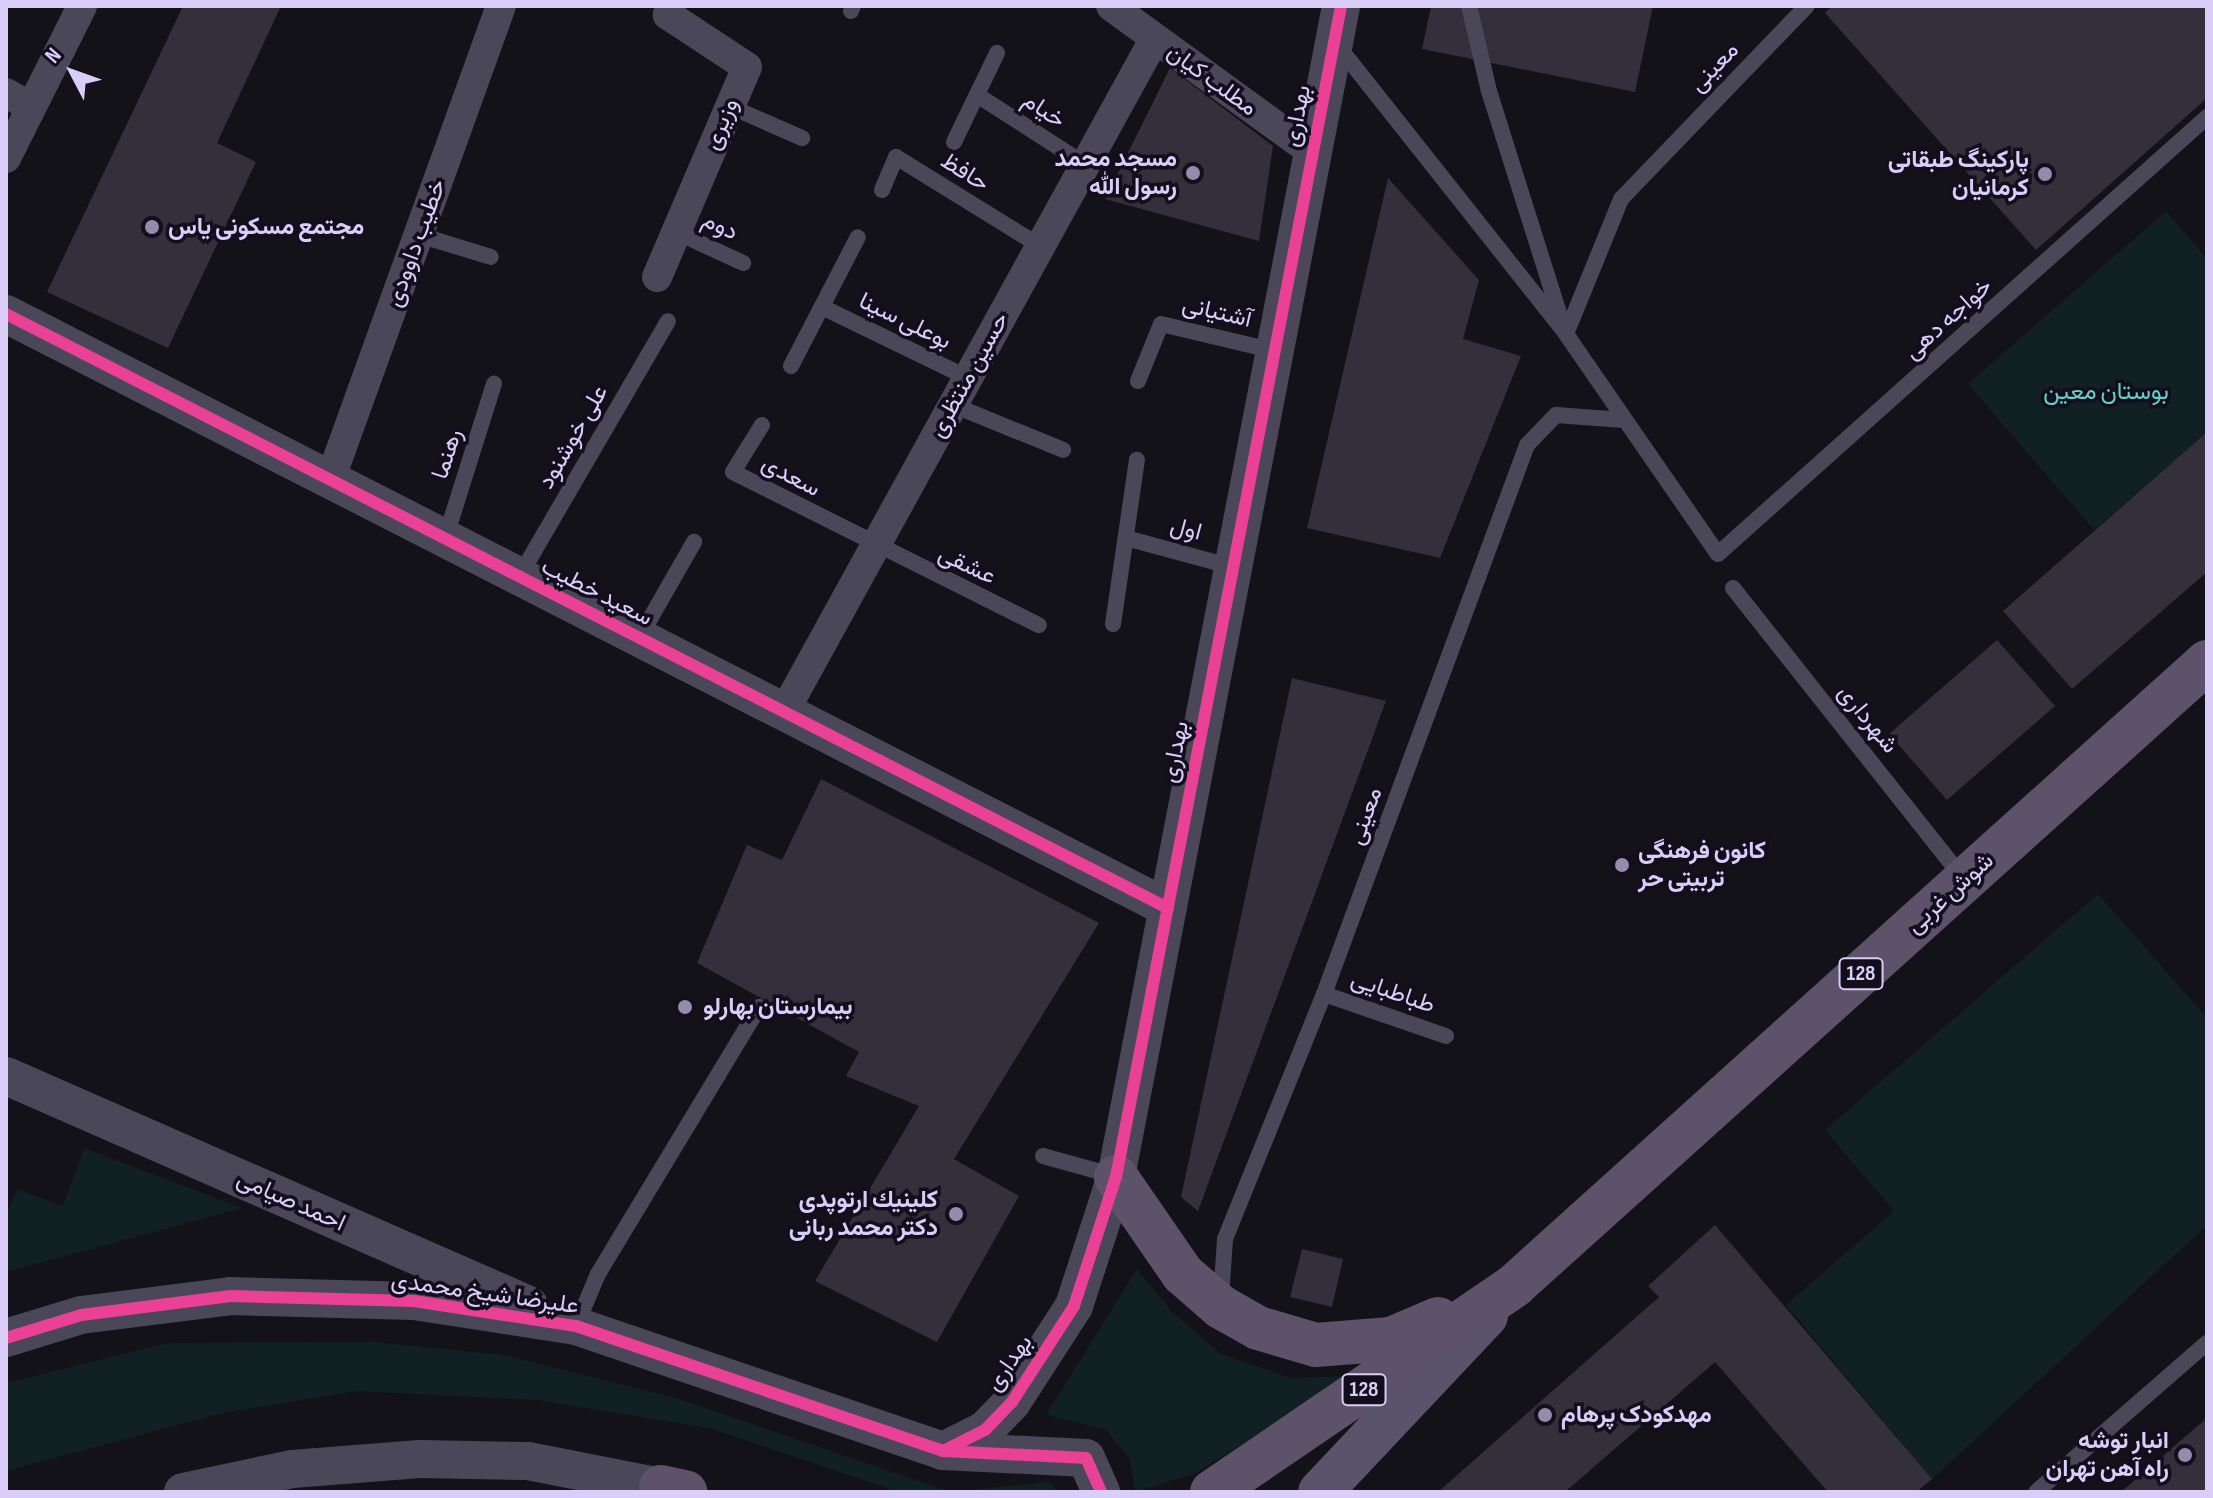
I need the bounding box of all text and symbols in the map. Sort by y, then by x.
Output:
north arrow [32,32,112,112]
street label: معینی [1683,36,1745,98]
street label: مطلب کیان [1161,38,1263,122]
text: N [39,43,68,69]
street label: بهداری [1277,83,1317,149]
street label: خیام [1017,86,1071,134]
street label: وزیری [697,94,745,154]
place label: مسجد محمد رسول الله [1054,145,1177,201]
street label: حافظ [935,146,995,198]
place label: پارکینگ طبقاتی کرمانیان [1888,146,2029,202]
marker: مسجد محمد رسول الله [1184,164,1202,182]
marker: پارکینگ طبقاتی کرمانیان [2036,165,2054,183]
street label: خطیب داوودی [380,175,452,311]
street label: دوم [697,205,743,247]
place label: مجتمع مسکونی یاس [168,213,364,241]
marker: مجتمع مسکونی یاس [143,218,161,236]
street label: خواجه دهی [1898,272,1998,366]
street label: بوعلی سینا [854,286,956,356]
street label: آشتیانی [1179,290,1255,334]
street label: حسین منتظری [923,307,1015,443]
park label: بوستان معین [2043,378,2169,406]
street label: علی خوشنود [532,380,614,494]
street label: رهنما [425,425,469,483]
street label: سعدی [757,449,825,503]
street label: اول [1167,511,1205,547]
street label: عشقی [934,539,1000,591]
street label: سعید خطیب [536,552,658,632]
street label: شهرداری [1831,679,1905,759]
street label: بهداری [1155,719,1195,785]
street label: معینی [1341,783,1389,849]
place label: کانون فرهنگی تربیتی حر [1638,837,1766,893]
street label: شوش غربی [1900,846,2000,940]
marker: کانون فرهنگی تربیتی حر [1613,856,1631,874]
road number: 128 [1837,956,1885,992]
street label: طباطبایی [1347,964,1439,1020]
place label: بیمارستان بهارلو [703,993,853,1021]
marker: بیمارستان بهارلو [674,996,696,1018]
street label: احمد صیامی [232,1164,350,1238]
place label: كلينيك ارتوپدى دكتر محمد ربانى [789,1186,938,1242]
marker: كلينيك ارتوپدى دكتر محمد ربانى [945,1203,967,1225]
street label: علیرضا شیخ محمدی [389,1266,581,1320]
street label: بهداری [979,1329,1039,1397]
road number: 128 [1340,1372,1388,1408]
place label: مهدکودک پرهام [1561,1401,1712,1429]
marker: مهدکودک پرهام [1536,1406,1554,1424]
place label: انبار توشه راه آهن تهران [2046,1427,2169,1483]
marker: انبار توشه راه آهن تهران [2176,1446,2194,1464]

